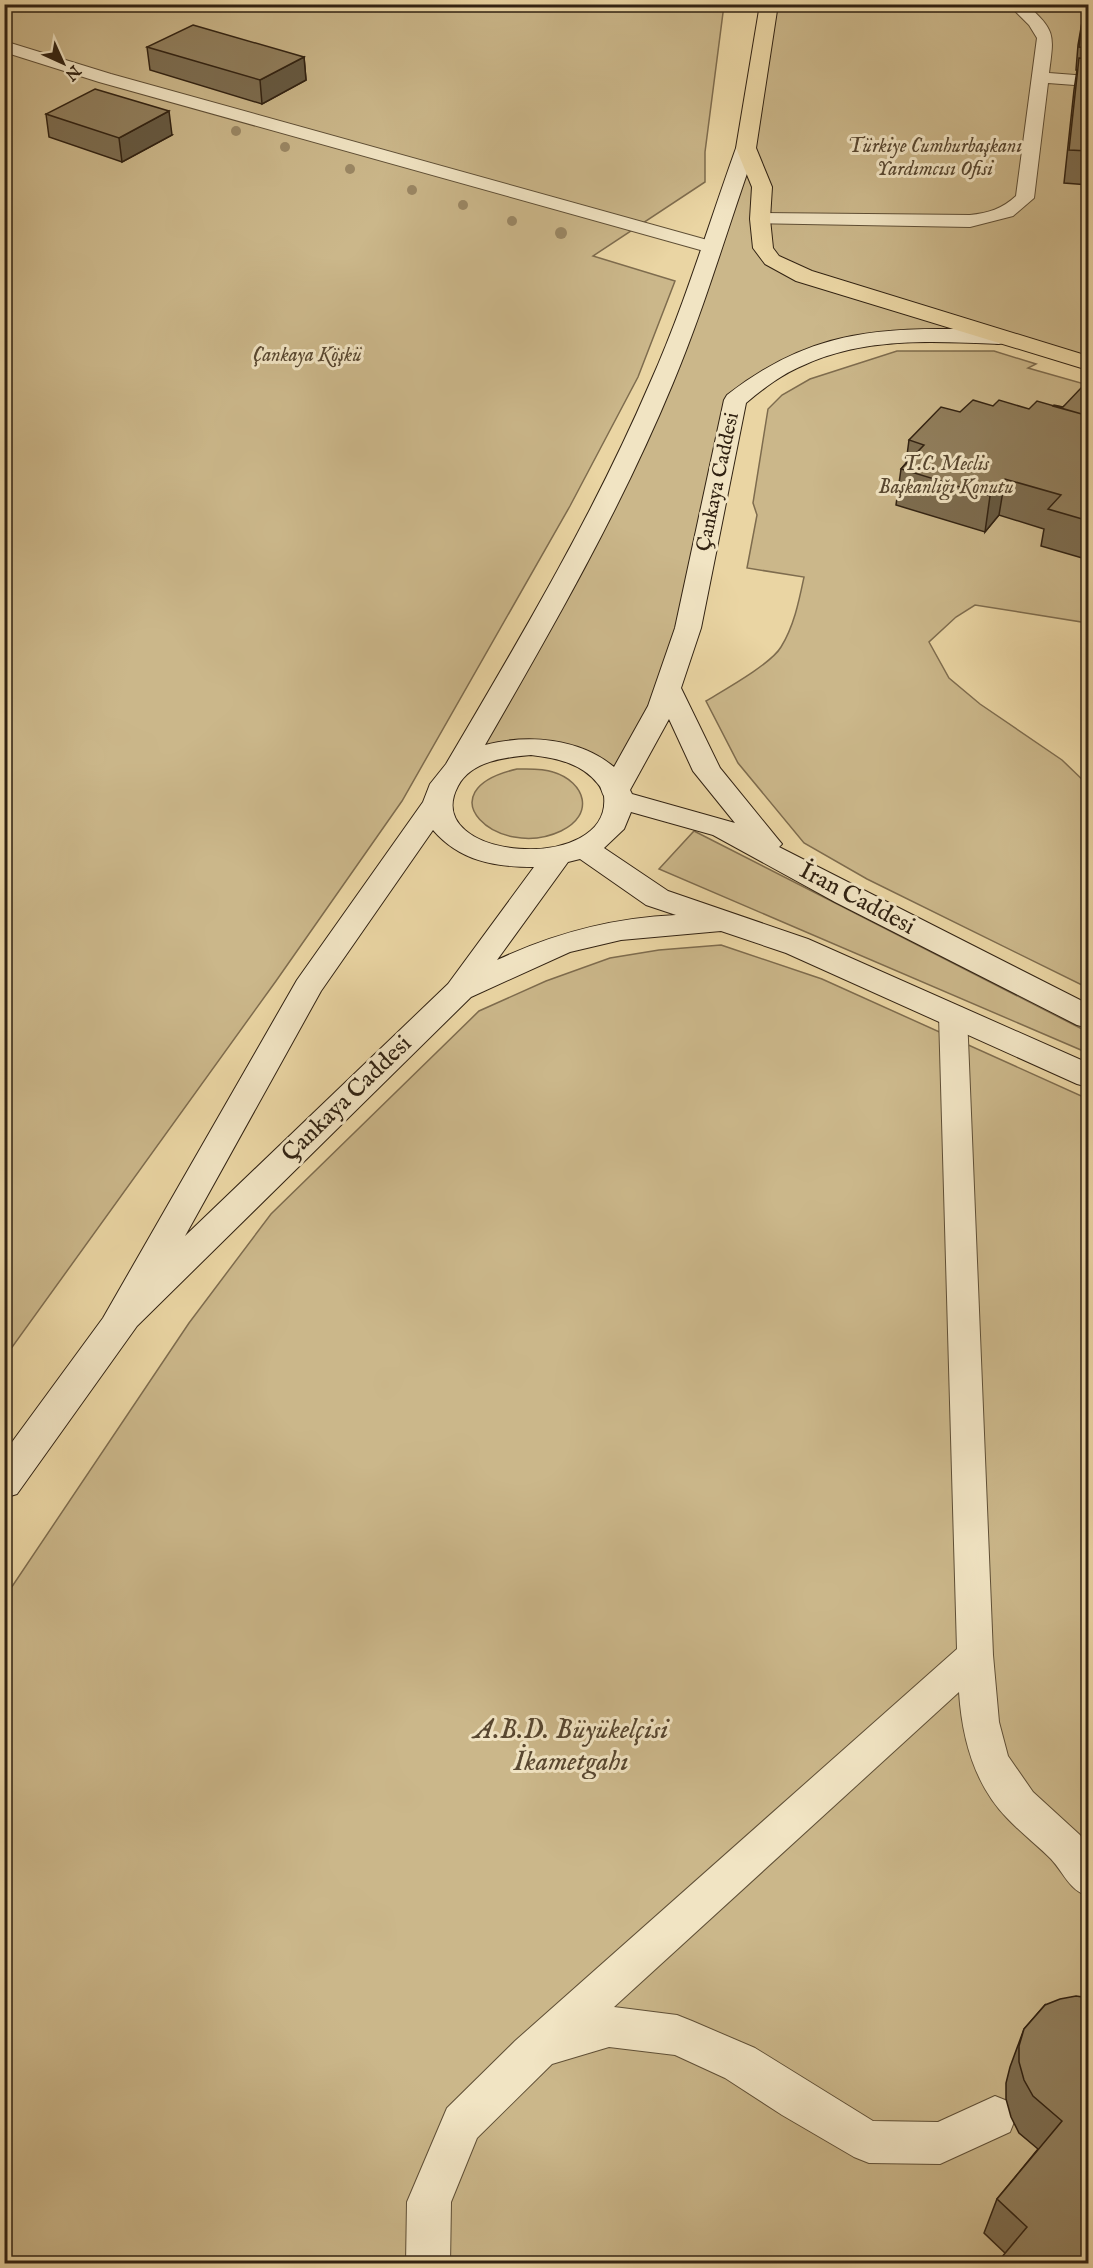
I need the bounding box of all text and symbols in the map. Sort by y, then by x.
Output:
north arrow [33,33,93,93]
text: N [60,60,85,84]
park label: Türkiye Cumhurbaşkanı Yardımcısı Ofisi [848,134,1022,182]
park label: Çankaya Köşkü [252,343,362,368]
street label: Çankaya Caddesi [691,410,745,554]
park label: T.C. Meclis Başkanlığı Konutu [878,452,1014,501]
street label: İran Caddesi [794,856,920,942]
street label: Çankaya Caddesi [275,1029,419,1169]
park label: A.B.D. Büyükelçisi İkametgahı [471,1713,670,1780]

